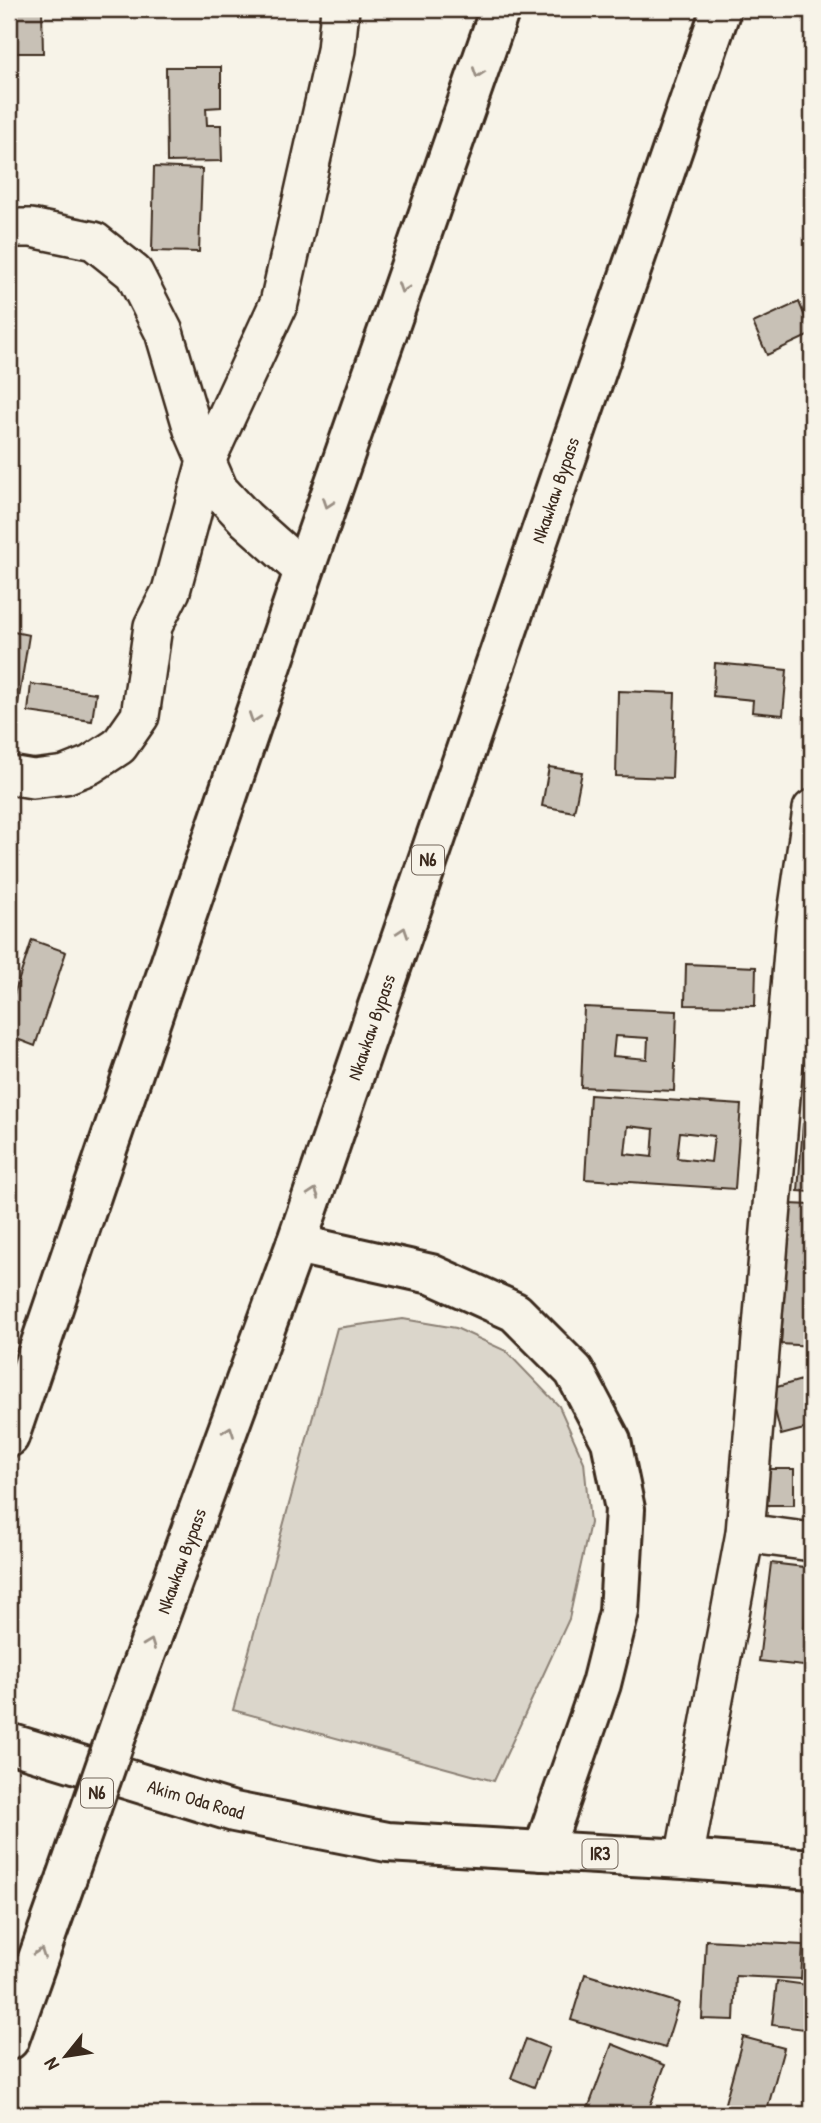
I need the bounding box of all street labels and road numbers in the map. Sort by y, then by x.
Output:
street label: Nkawkaw Bypass [525,433,585,547]
road number: N6 [412,846,444,874]
street label: Nkawkaw Bypass [341,970,401,1084]
street label: Nkawkaw Bypass [150,1505,212,1617]
street label: Akim Oda Road [145,1773,248,1825]
road number: N6 [81,1778,113,1808]
road number: IR3 [582,1840,618,1868]

